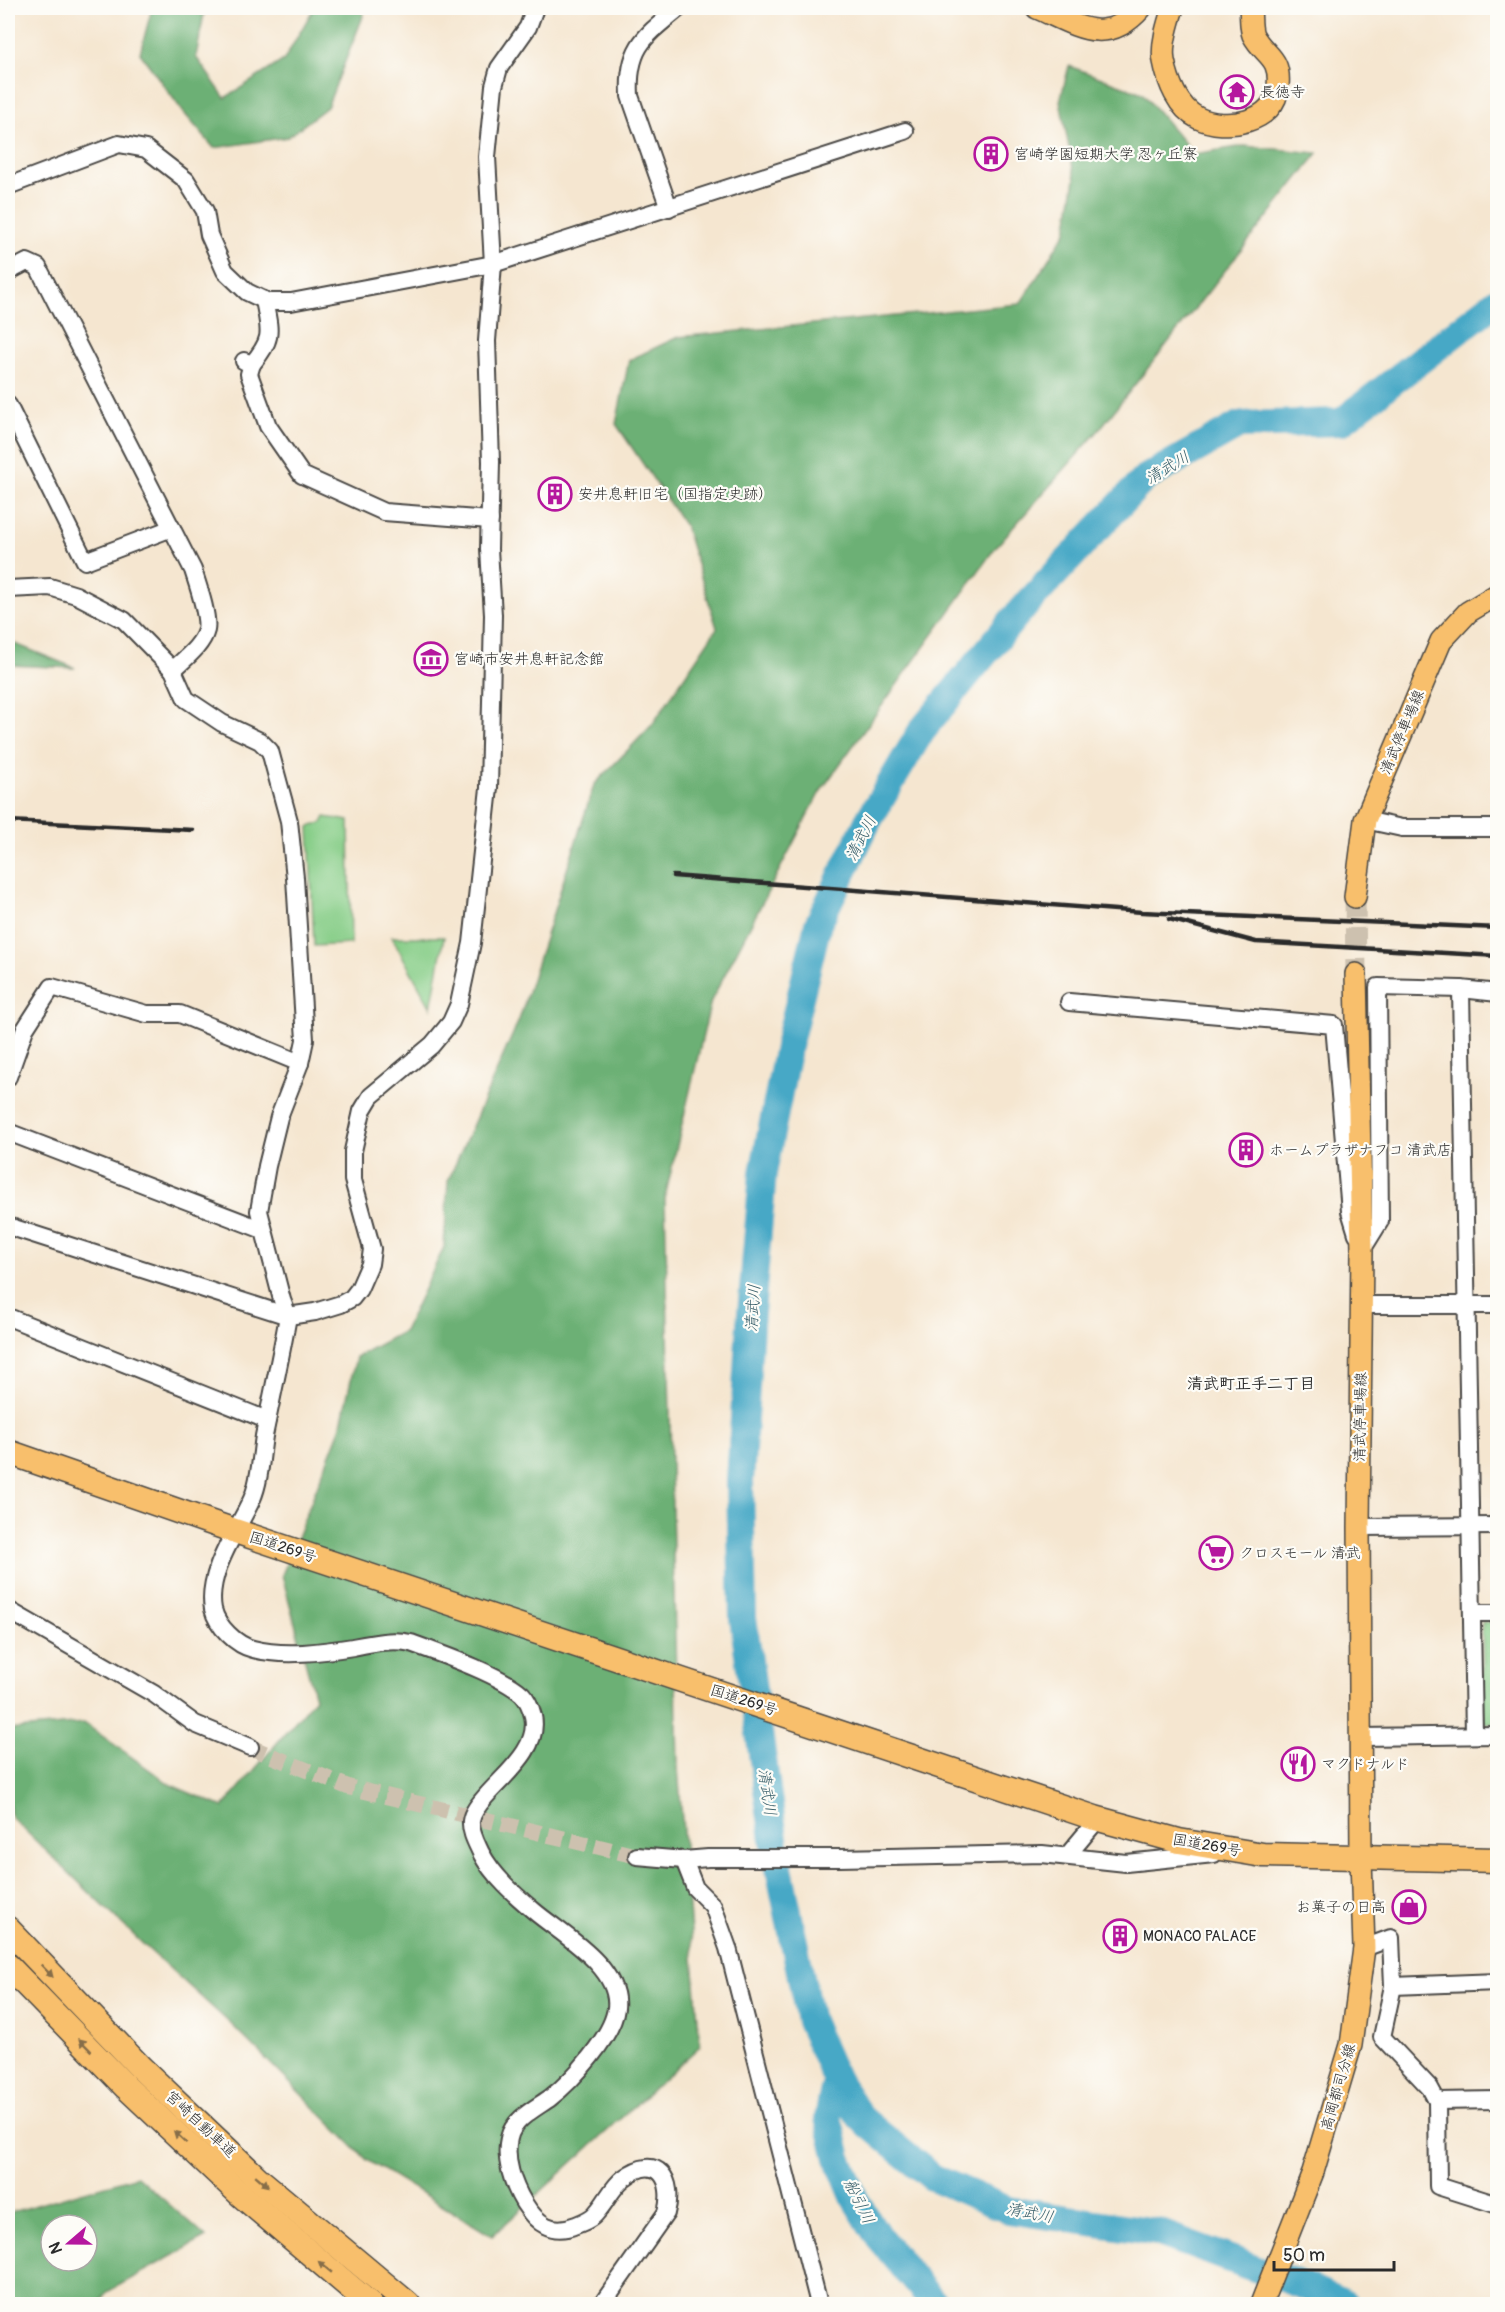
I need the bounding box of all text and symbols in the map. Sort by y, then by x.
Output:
temple icon: 長徳寺 [1219,74,1255,110]
place label: 長徳寺 [1260,83,1305,102]
building icon: 宮崎学園短期大学 忍ヶ丘寮 [973,136,1009,172]
place label: 宮崎学園短期大学 忍ヶ丘寮 [1014,145,1197,164]
water label: 清武川 [1142,447,1193,489]
building icon: 安井息軒旧宅（国指定史跡） [537,476,573,512]
place label: 安井息軒旧宅（国指定史跡） [578,485,773,504]
museum icon: 宮崎市安井息軒記念館 [413,641,449,677]
place label: 宮崎市安井息軒記念館 [454,650,604,669]
street label: 清武停車場線 [1376,687,1429,777]
water label: 清武川 [841,813,881,864]
building icon: ホームプラザナフコ 清武店 [1228,1132,1264,1168]
place label: ホームプラザナフコ 清武店 [1269,1141,1452,1160]
water label: 清武川 [741,1283,765,1333]
street label: 清武停車場線 [1350,1372,1371,1462]
district label: 清武町正手二丁目 [1187,1374,1315,1394]
street label: 国道269号 [247,1528,319,1567]
supermarket icon: クロスモール 清武 [1198,1535,1234,1571]
place label: クロスモール 清武 [1239,1544,1361,1563]
street label: 国道269号 [708,1681,780,1720]
restaurant icon: マクドナルド [1280,1746,1316,1782]
place label: マクドナルド [1321,1755,1410,1774]
water label: 清武川 [754,1767,780,1817]
street label: 国道269号 [1171,1830,1243,1861]
shop icon: お菓子の日高 [1391,1889,1427,1925]
place label: お菓子の日高 [1296,1898,1386,1917]
building icon: MONACO PALACE [1102,1918,1138,1954]
place label: MONACO PALACE [1143,1927,1256,1946]
one-way arrow [40,1964,54,1978]
one-way arrow [78,2039,92,2053]
street label: 高岡都司分線 [1317,2041,1360,2133]
street label: 宮崎自動車道 [161,2087,240,2162]
one-way arrow [173,2131,187,2145]
one-way arrow [254,2174,269,2187]
water label: 船引川 [840,2175,879,2227]
water label: 清武川 [1004,2199,1055,2227]
north arrow [39,2213,99,2273]
scale bar [1274,2234,1394,2272]
text: N [45,2239,67,2256]
text: 50 m [1283,2244,1325,2267]
one-way arrow [318,2261,333,2274]

